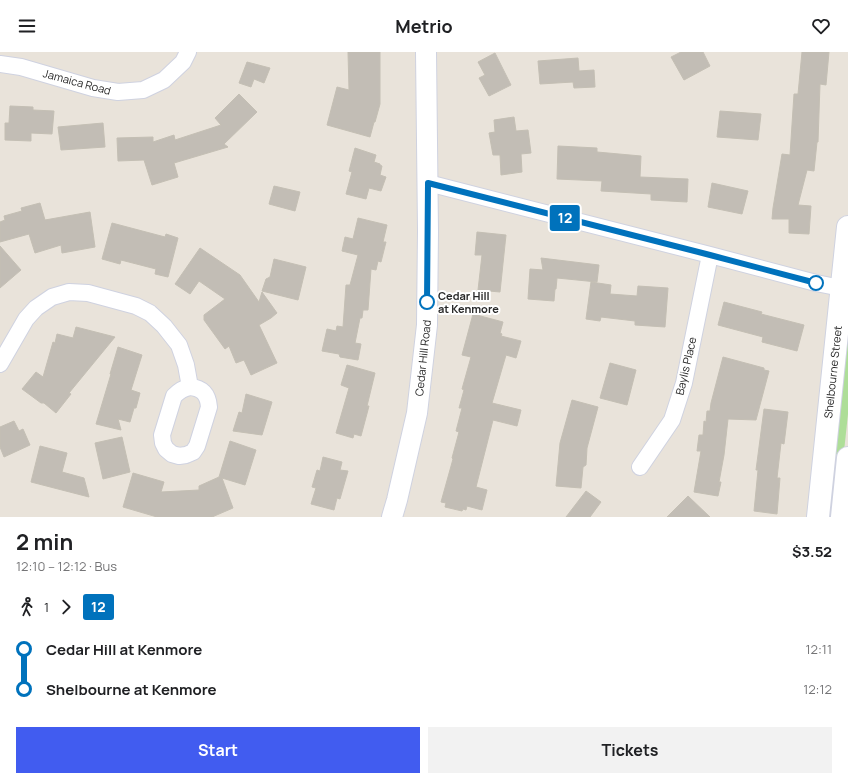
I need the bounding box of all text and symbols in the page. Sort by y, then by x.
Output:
text: Metrio [395,14,453,38]
icon: menu [16,15,38,37]
icon: heart [810,15,832,37]
street label: Jamaica Road [42,65,113,98]
line badge: 12 [547,205,583,231]
text: 12 [558,208,572,227]
unlabelled marker [808,275,824,291]
place label: Cedar Hill at Kenmore [438,288,499,316]
marker: Cedar Hill at Kenmore [419,294,435,310]
street label: Cedar Hill Road [411,319,434,397]
street label: Shelbourne Street [820,325,845,419]
street label: Baylis Place [672,335,700,396]
text: 2 min [16,527,73,557]
text: $3.52 [792,541,832,562]
text: 12:10 – 12:12 · Bus [16,557,117,575]
icon: walk [16,596,38,618]
icon: forward [55,596,77,618]
text: 12 [91,597,106,616]
text: 1 [44,598,49,616]
text: Cedar Hill at Kenmore [46,639,202,660]
text: 12:11 [805,640,832,658]
text: Shelbourne at Kenmore [46,679,217,700]
text: 12:12 [803,680,832,698]
button: Start [16,727,420,773]
button: Tickets [428,727,832,773]

